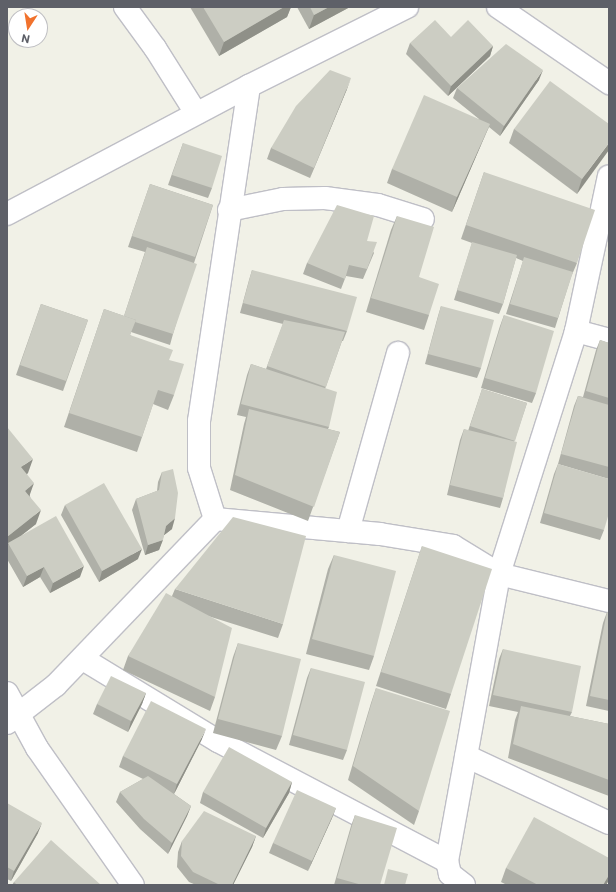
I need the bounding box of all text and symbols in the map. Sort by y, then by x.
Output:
north arrow [8,8,48,48]
text: N [20,32,31,46]

